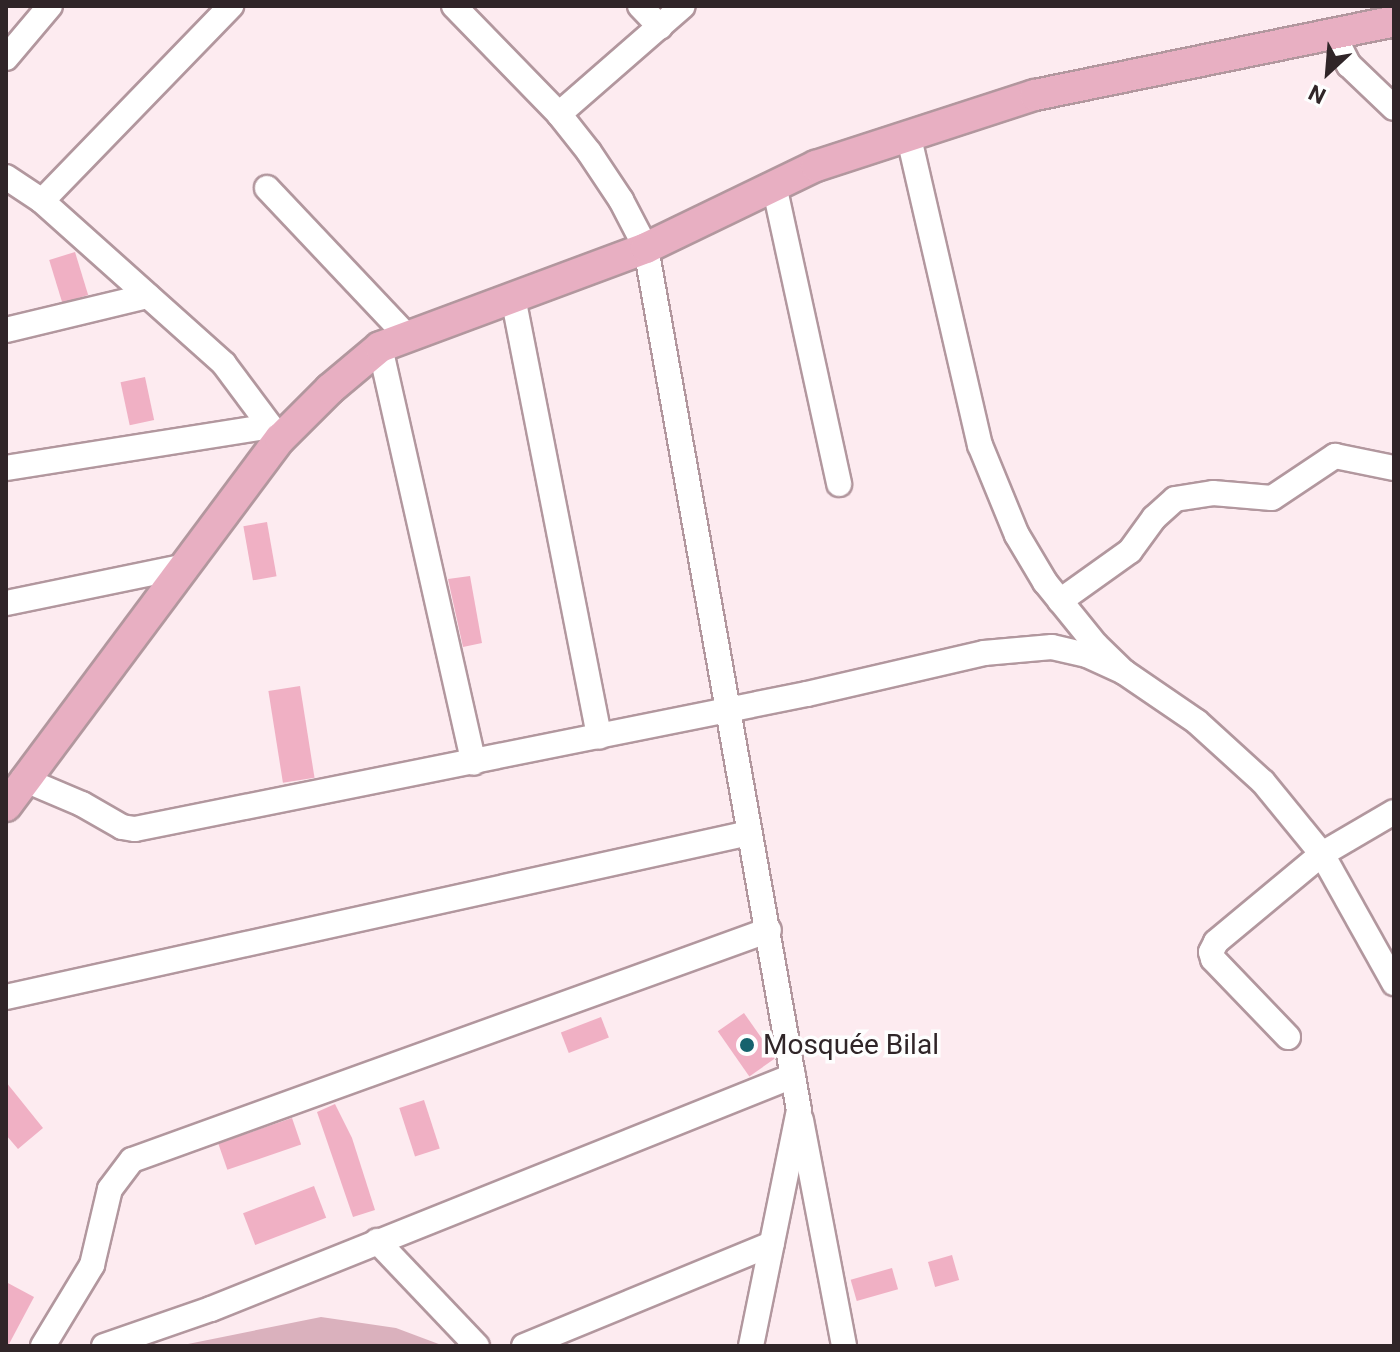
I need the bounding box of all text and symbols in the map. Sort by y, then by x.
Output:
north arrow [1288,32,1368,112]
text: N [1305,79,1330,109]
place label: Mosquée Bilal [763,1028,939,1062]
marker: Mosquée Bilal [738,1036,756,1054]

